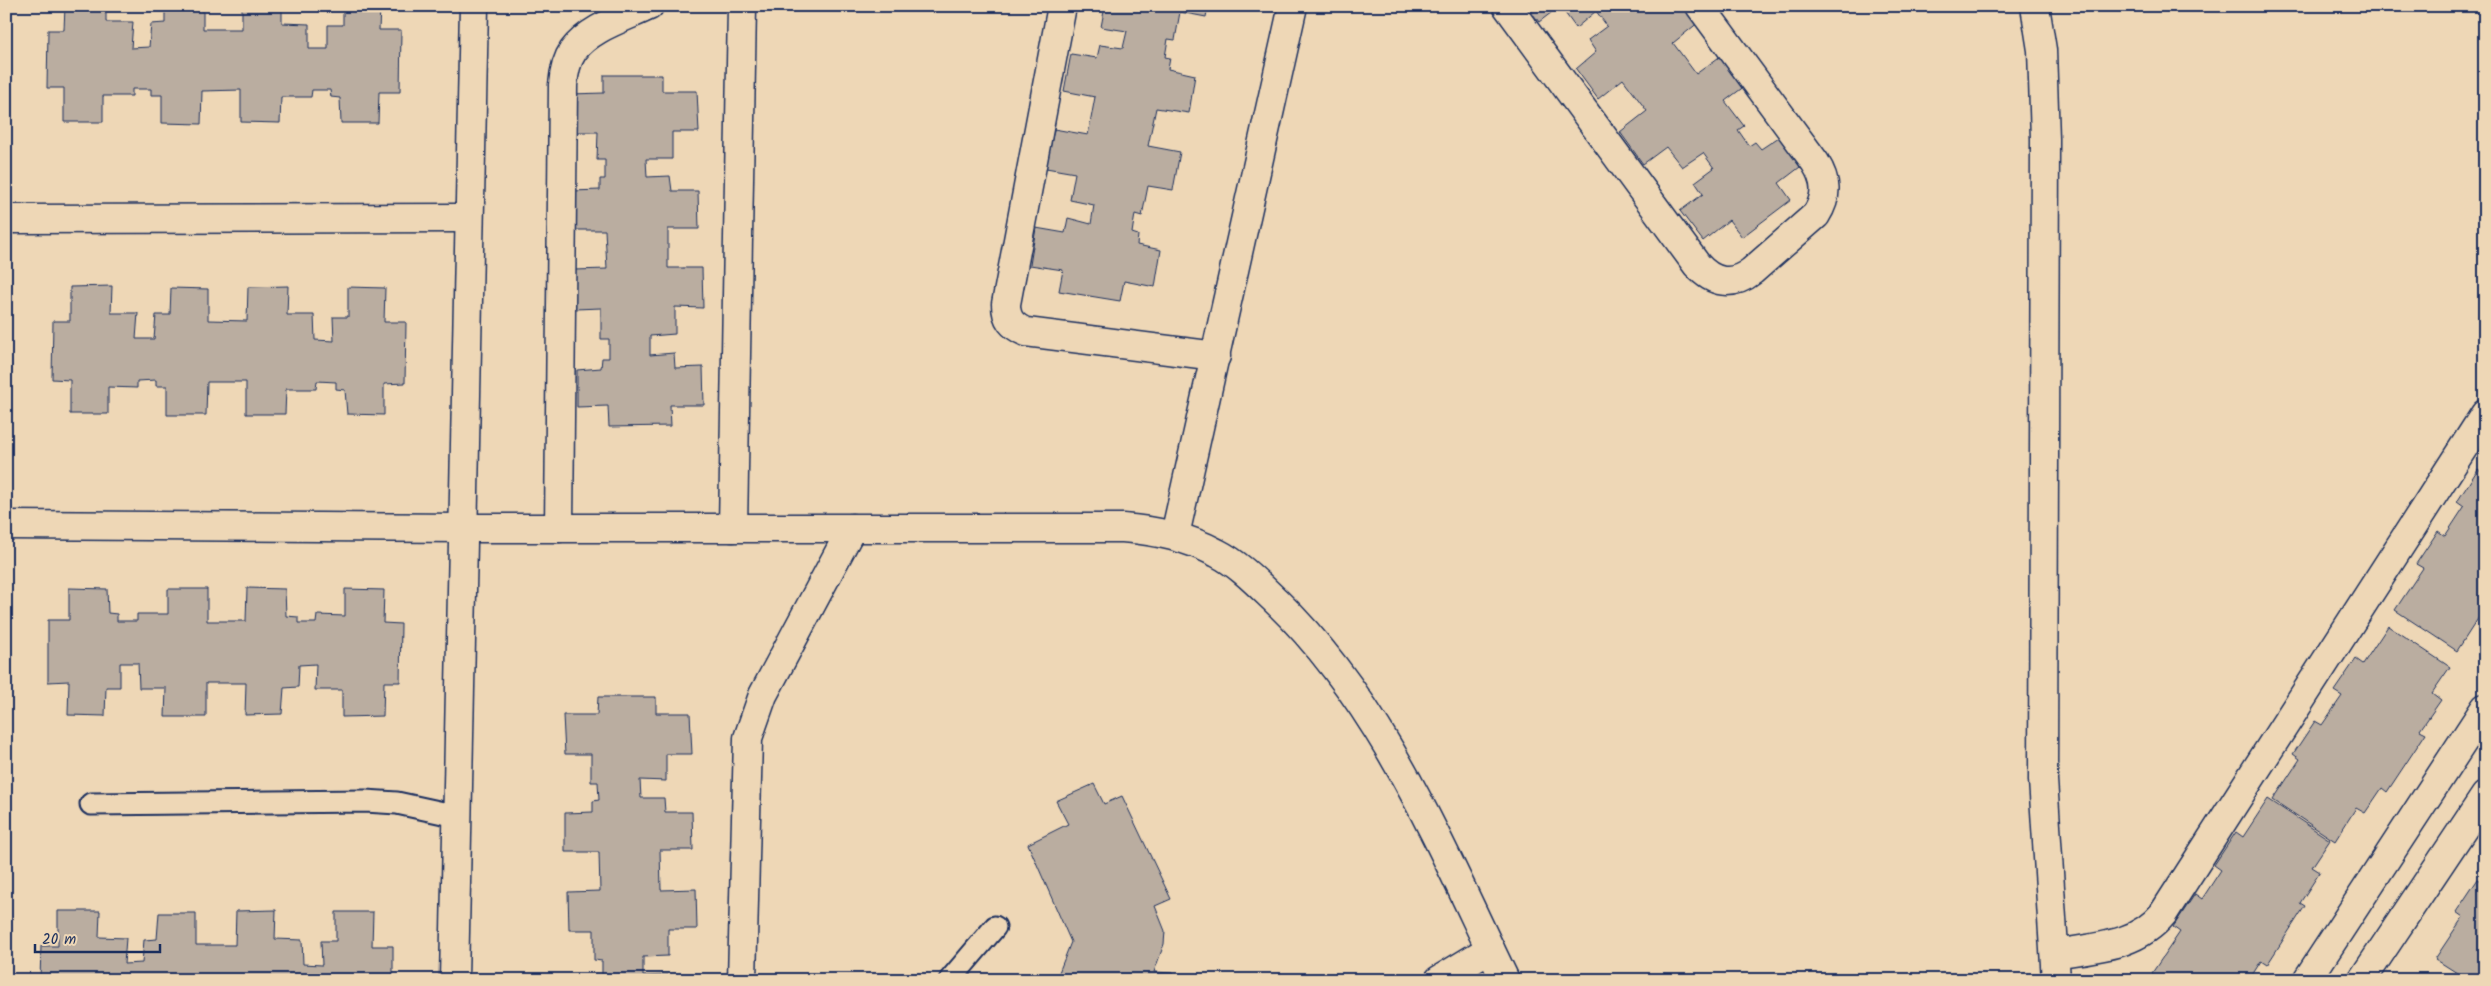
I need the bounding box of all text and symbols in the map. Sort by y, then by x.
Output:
scale bar [35,921,160,953]
text: 20 m [42,928,76,952]

